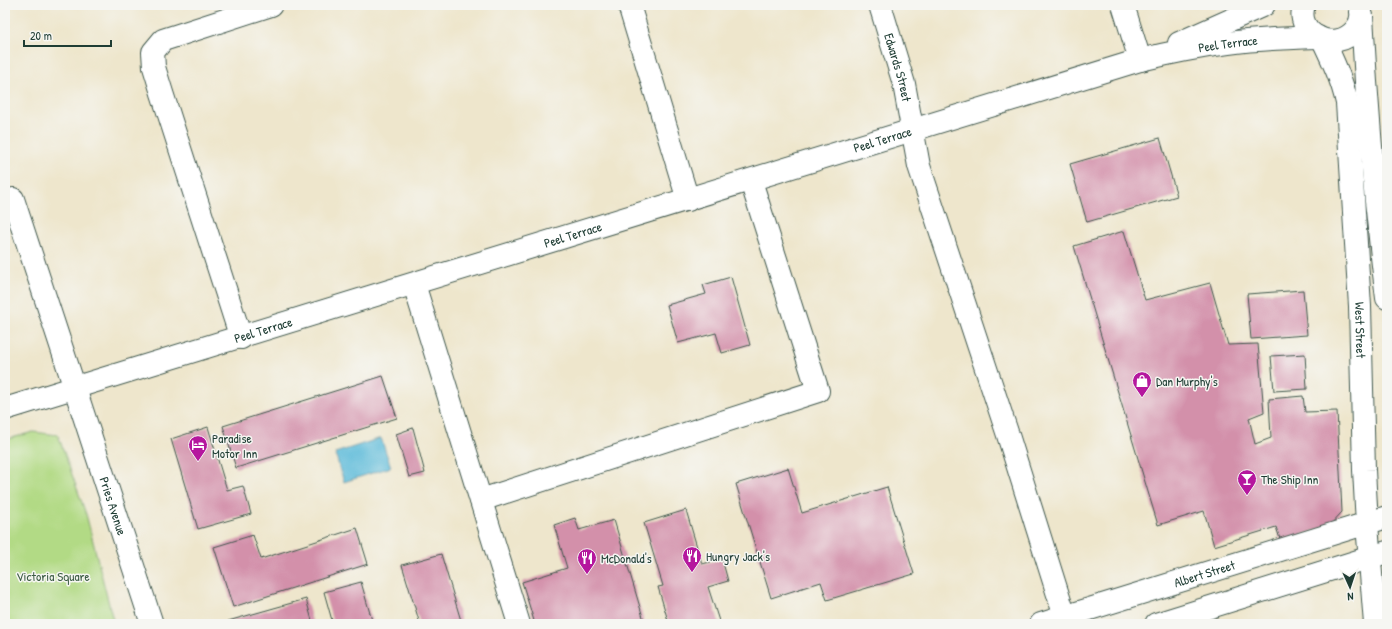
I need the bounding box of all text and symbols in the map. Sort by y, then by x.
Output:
scale bar [24,22,111,48]
text: 20 m [30,27,52,44]
street label: Edwards Street [880,31,916,103]
street label: Peel Terrace [1197,31,1258,56]
street label: Peel Terrace [851,122,914,157]
street label: Peel Terrace [542,217,604,252]
street label: West Street [1351,302,1370,359]
street label: Peel Terrace [232,312,294,347]
shop icon: Dan Murphy's [1131,370,1153,398]
place label: Dan Murphy's [1156,372,1218,390]
place label: Paradise Motor Inn [212,429,258,462]
hotel icon: Paradise Motor Inn [187,434,209,462]
bar icon: The Ship Inn [1236,468,1258,496]
place label: The Ship Inn [1261,470,1319,488]
street label: Pries Avenue [95,474,131,538]
restaurant icon: Hungry Jack's [681,545,703,573]
restaurant icon: McDonald's [576,547,598,575]
place label: Hungry Jack's [706,547,770,565]
place label: McDonald's [601,549,652,567]
street label: Albert Street [1172,555,1238,591]
park label: Victoria Square [16,567,90,585]
north arrow [1330,567,1370,607]
text: N [1347,590,1354,604]

